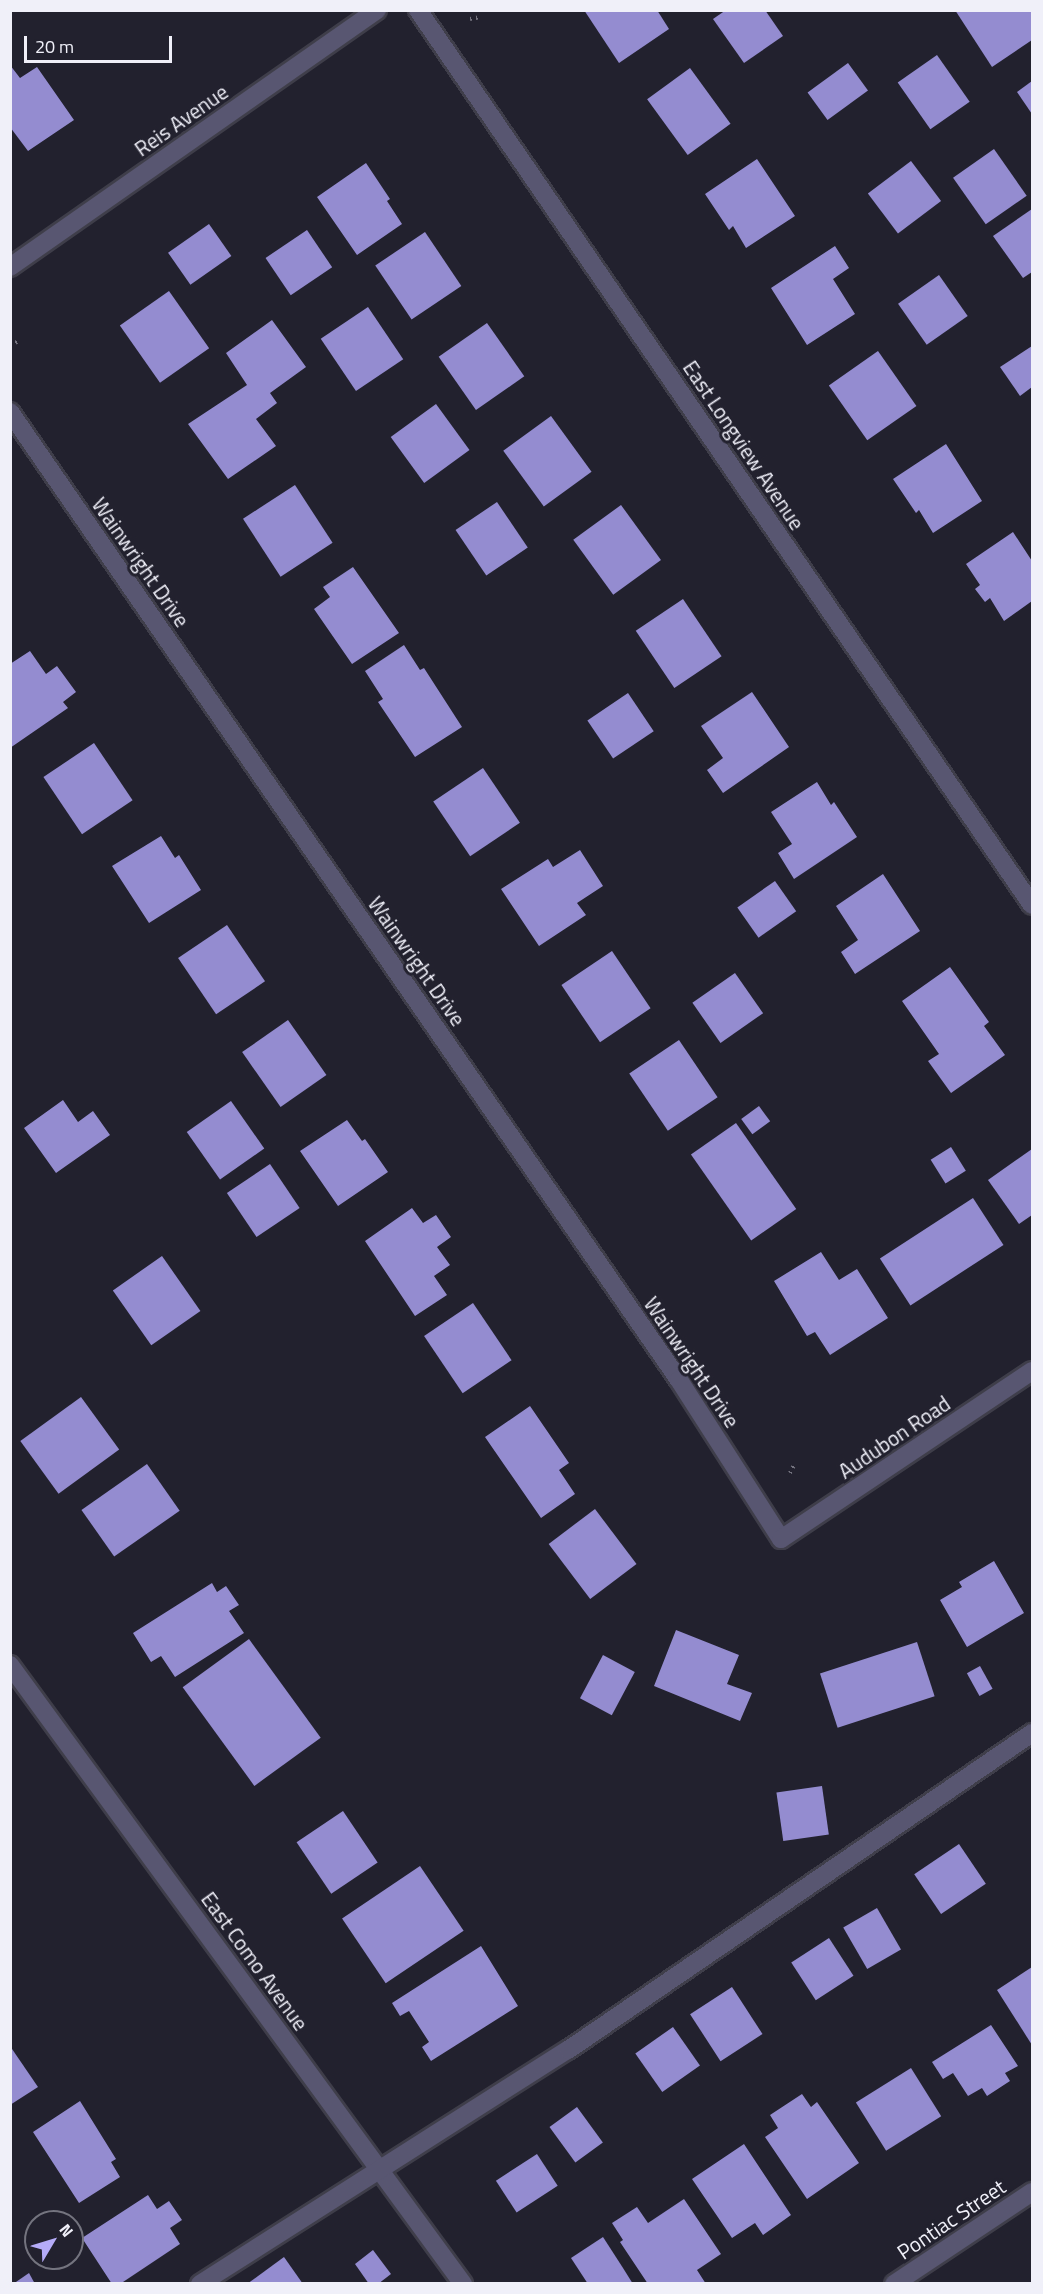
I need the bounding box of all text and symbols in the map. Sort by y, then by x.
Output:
scale bar [27,24,176,62]
text: 20 m [35,33,74,60]
street label: Reis Avenue [130,79,232,161]
street label: East Longview Avenue [678,356,810,534]
street label: Wainwright Drive [87,492,195,632]
street label: Wainwright Drive [363,891,471,1031]
street label: Wainwright Drive [639,1292,745,1432]
street label: Audubon Road [833,1390,955,1484]
street label: East Como Avenue [196,1887,314,2035]
street label: Pontiac Street [892,2174,1010,2264]
north arrow [24,2210,84,2270]
text: N [54,2218,79,2242]

